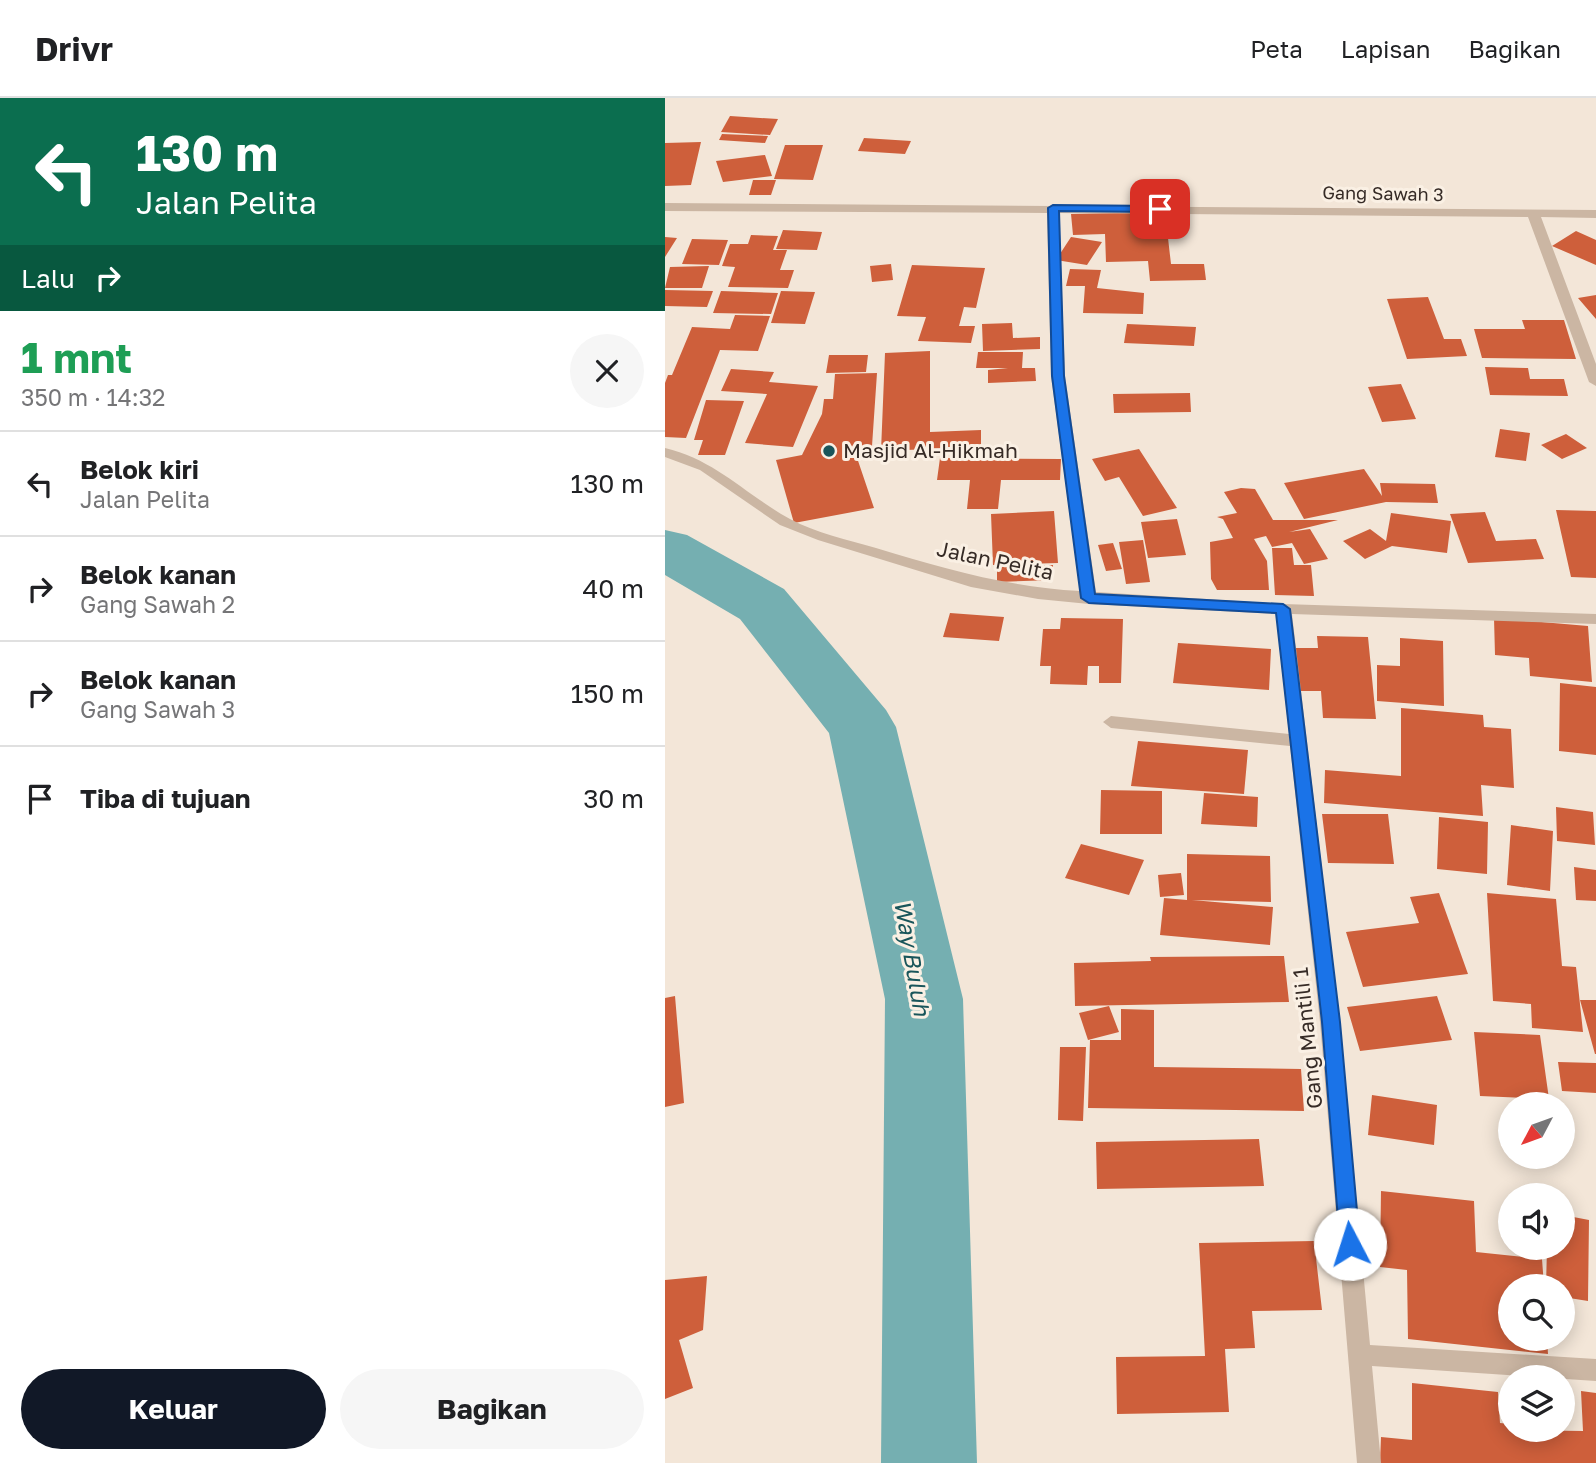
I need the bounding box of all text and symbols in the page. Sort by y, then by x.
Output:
text: Drivr [35,29,113,68]
text: Peta [1250,34,1303,63]
text: Lapisan [1341,34,1431,63]
text: Bagikan [1469,34,1561,63]
text: 130 m [136,123,278,182]
icon: left [21,126,112,217]
pin [1130,179,1190,239]
street label: Gang Sawah 3 [1322,181,1444,205]
text: Jalan Pelita [136,183,317,221]
icon: arrive [1141,190,1179,228]
icon: right [89,259,127,297]
text: Lalu [21,263,75,294]
text: 1 mnt [21,332,132,382]
button: close [570,334,644,408]
text: 350 m · 14:32 [21,383,165,411]
place label: Masjid Al-Hikmah [843,437,1018,463]
marker: Masjid Al-Hikmah [821,443,837,459]
text: Belok kiri [80,454,199,485]
icon: left [21,465,59,503]
text: 130 m [571,468,644,499]
text: Jalan Pelita [80,485,210,513]
street label: Jalan Pelita [934,535,1056,585]
text: Belok kanan [80,559,236,590]
icon: right [21,570,59,608]
text: 40 m [583,573,644,604]
text: Gang Sawah 2 [80,590,235,618]
text: Belok kanan [80,664,236,695]
icon: right [21,675,59,713]
text: 150 m [571,678,644,709]
text: Gang Sawah 3 [80,695,235,723]
icon: arrive [21,780,59,818]
text: Tiba di tujuan [80,783,250,814]
text: 30 m [583,783,644,814]
water label: Way Buluh [889,898,937,1019]
street label: Gang Mantili 1 [1287,966,1327,1110]
north arrow [1498,1092,1575,1169]
map controls [1498,1092,1575,1442]
button: sound [1498,1183,1575,1260]
position arrow [1313,1207,1387,1281]
button: search [1498,1274,1575,1351]
button: layers [1498,1365,1575,1442]
button: Keluar [21,1369,326,1449]
button: Bagikan [340,1369,644,1449]

